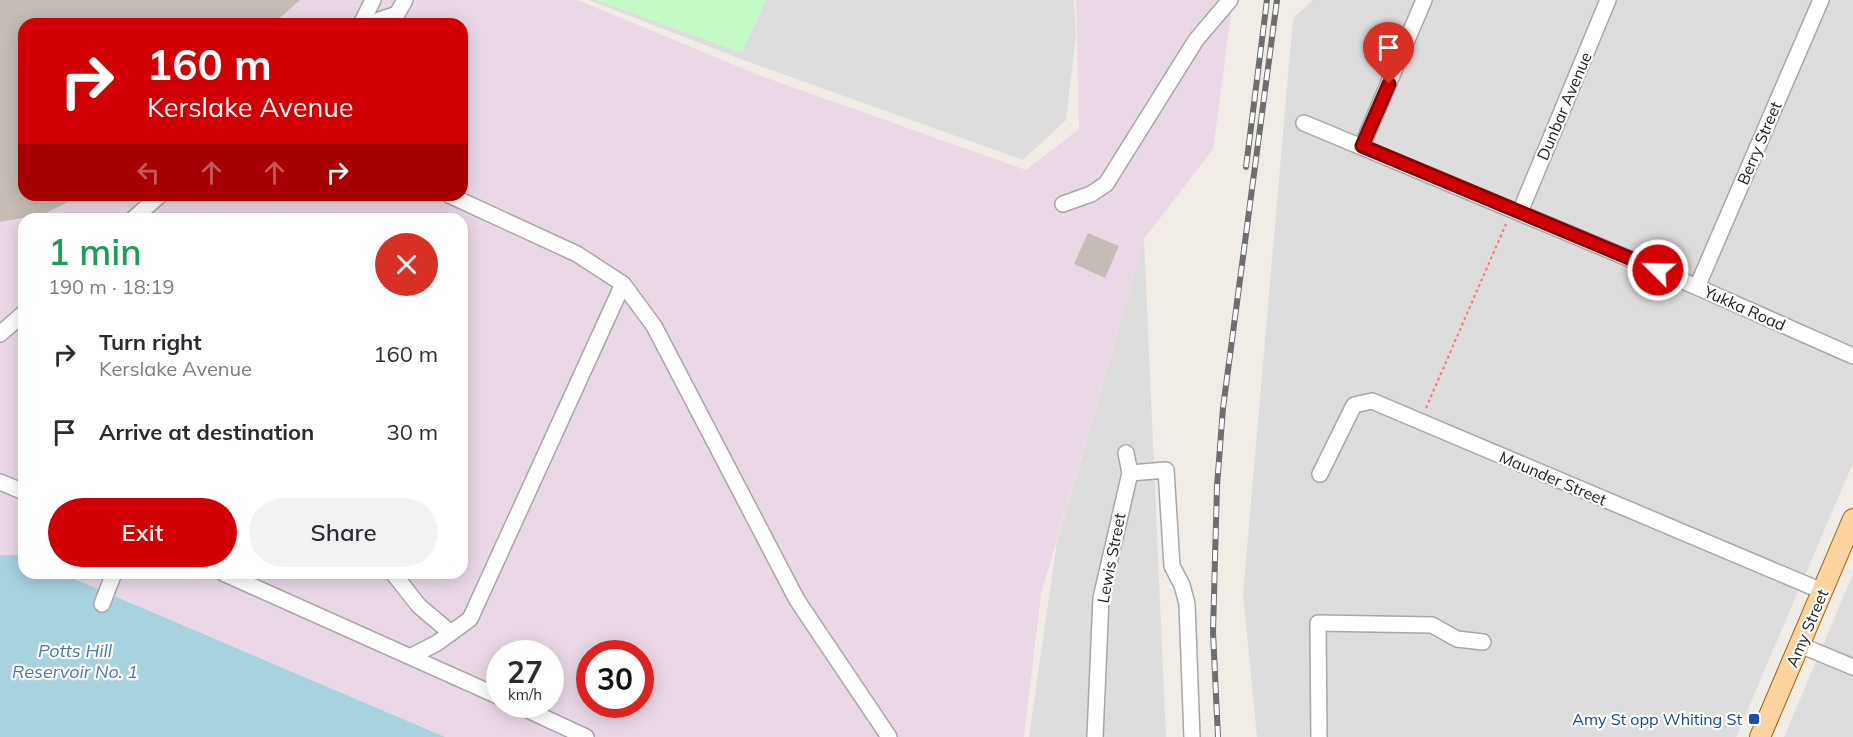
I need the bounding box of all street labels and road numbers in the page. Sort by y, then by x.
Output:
street label: Dunbar Avenue [1532,49,1596,163]
street label: Berry Street [1732,98,1786,188]
street label: Yukka Road [1700,281,1789,335]
street label: Maunder Street [1496,446,1610,510]
street label: Lewis Street [1092,511,1130,605]
street label: Amy Street [1782,586,1833,670]

